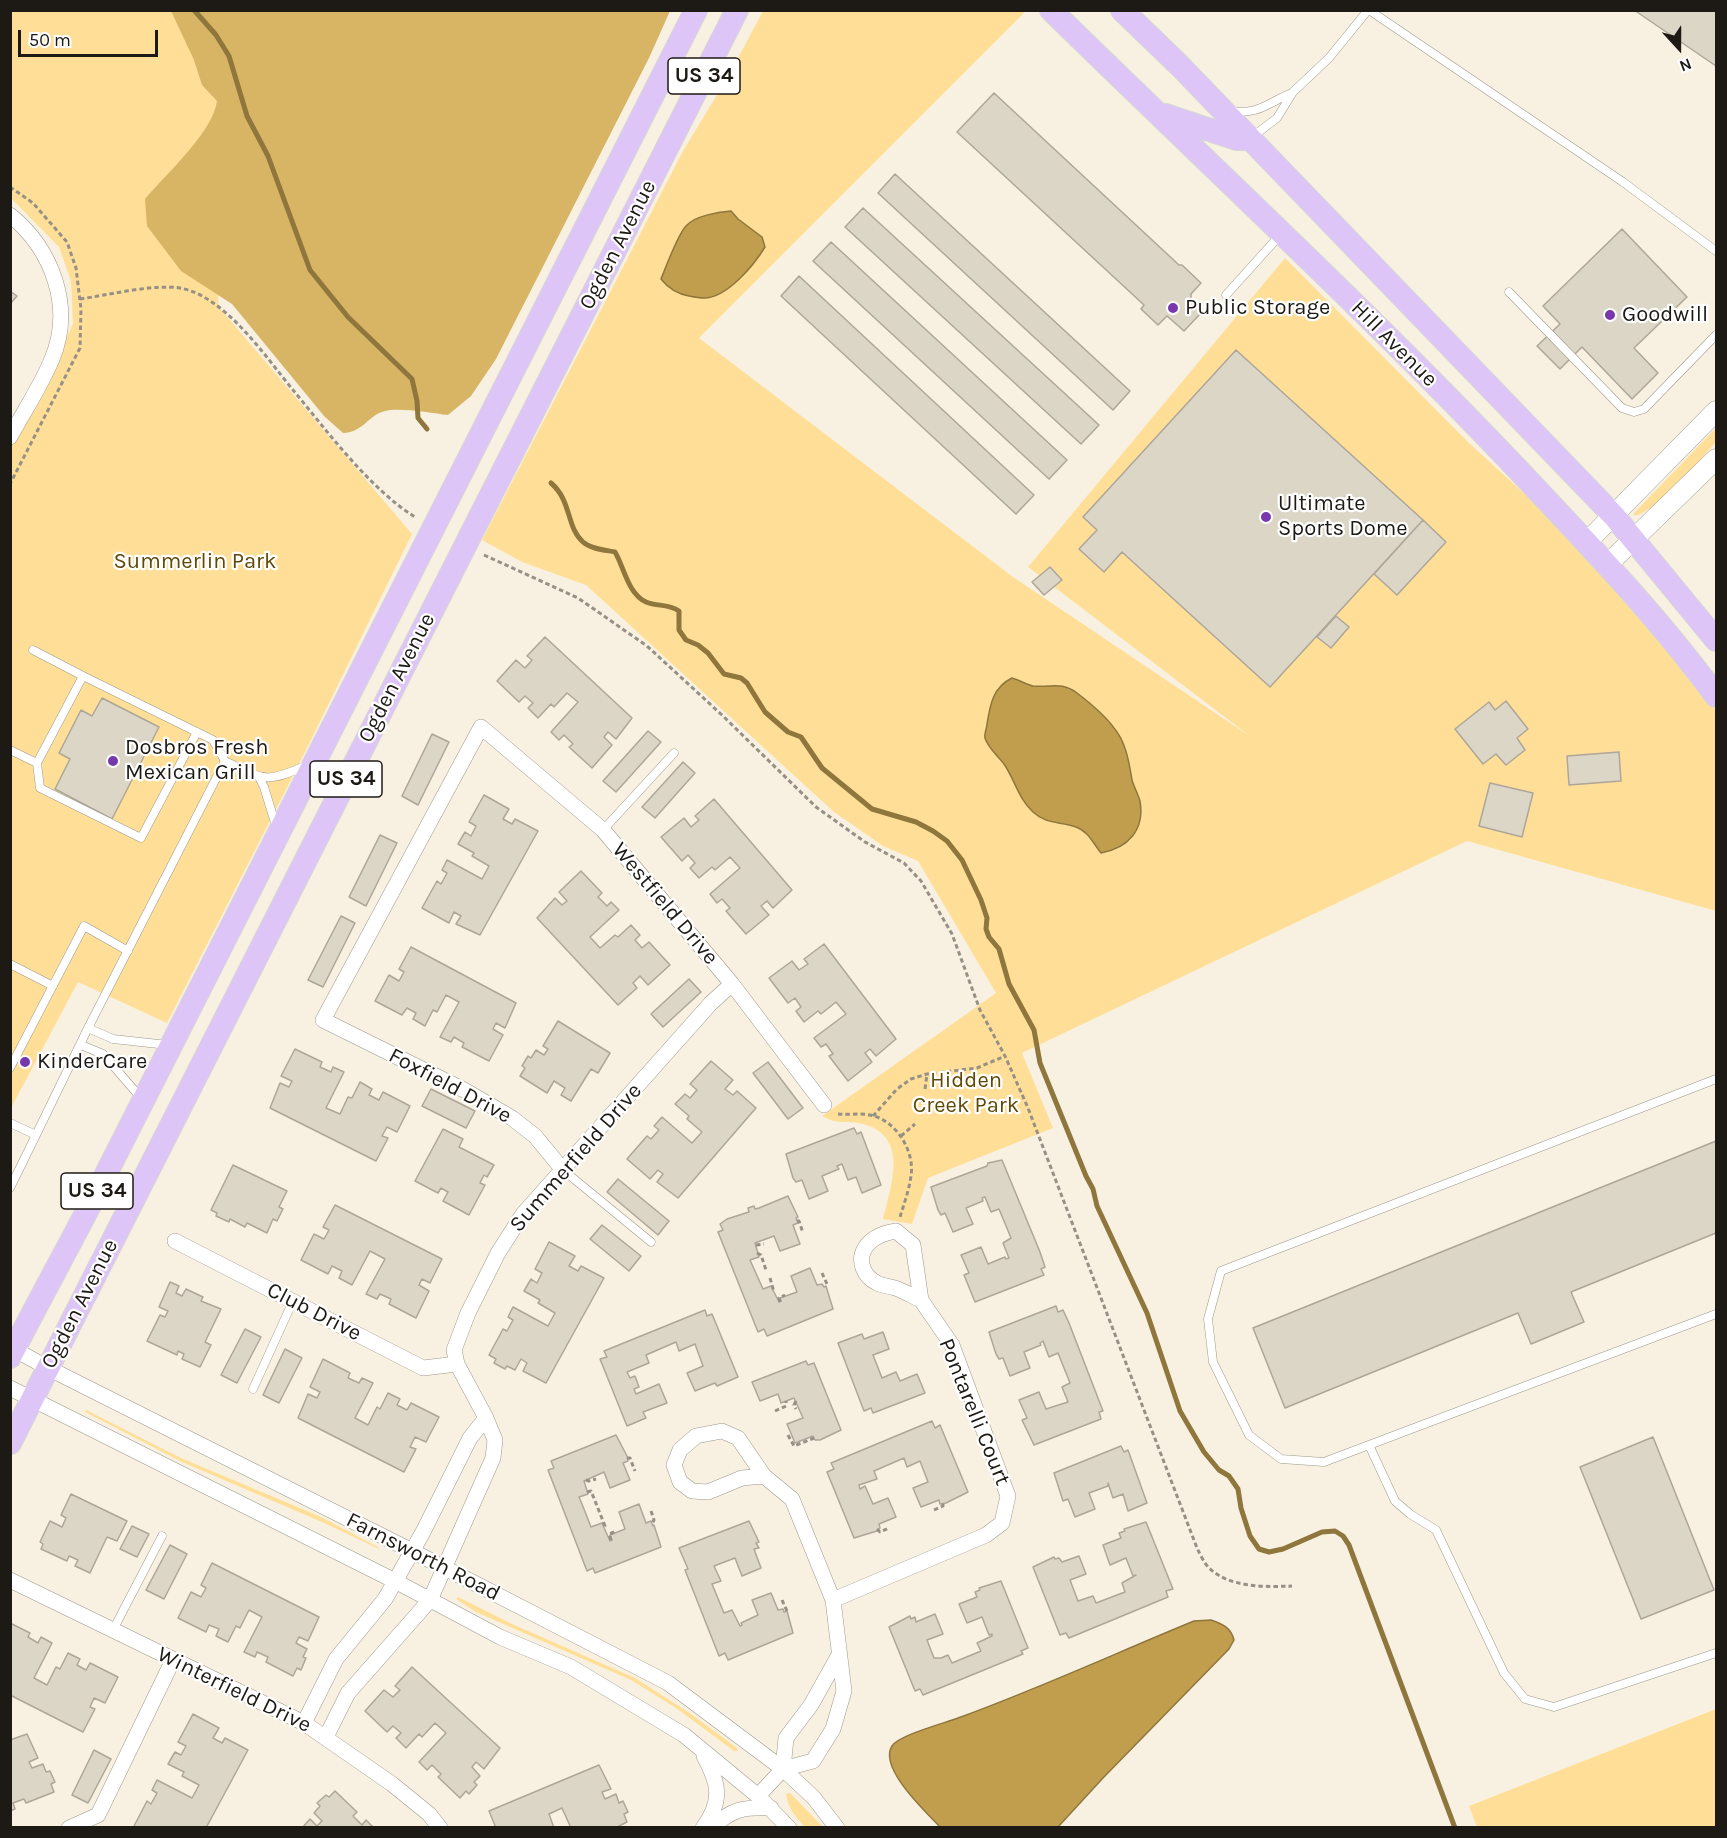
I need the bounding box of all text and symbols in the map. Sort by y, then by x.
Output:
scale bar [21,18,160,56]
north arrow [1649,18,1709,78]
text: 50 m [29,29,71,51]
text: N [1677,54,1694,76]
road number: US 34 [668,58,740,94]
street label: Ogden Avenue [574,176,662,314]
place label: Public Storage [1185,295,1330,321]
street label: Hill Avenue [1345,295,1443,393]
marker: Public Storage [1166,301,1180,315]
place label: Goodwill [1622,302,1708,328]
marker: Goodwill [1603,308,1617,322]
place label: Ultimate Sports Dome [1278,491,1408,542]
marker: Ultimate Sports Dome [1259,510,1273,524]
park label: Summerlin Park [114,549,276,575]
street label: Ogden Avenue [353,609,441,747]
place label: Dosbros Fresh Mexican Grill [125,735,269,786]
marker: Dosbros Fresh Mexican Grill [106,754,120,768]
road number: US 34 [310,761,382,797]
street label: Westfield Drive [606,838,724,970]
street label: Foxfield Drive [384,1043,516,1129]
place label: KinderCare [37,1049,147,1075]
marker: KinderCare [18,1055,32,1069]
park label: Hidden Creek Park [913,1068,1019,1120]
street label: Summerfield Drive [504,1078,648,1238]
road number: US 34 [61,1173,133,1209]
street label: Ogden Avenue [36,1235,124,1373]
street label: Club Drive [262,1277,366,1347]
street label: Pontarelli Court [932,1335,1016,1489]
street label: Farnsworth Road [342,1507,504,1607]
street label: Winterfield Drive [153,1641,315,1739]

